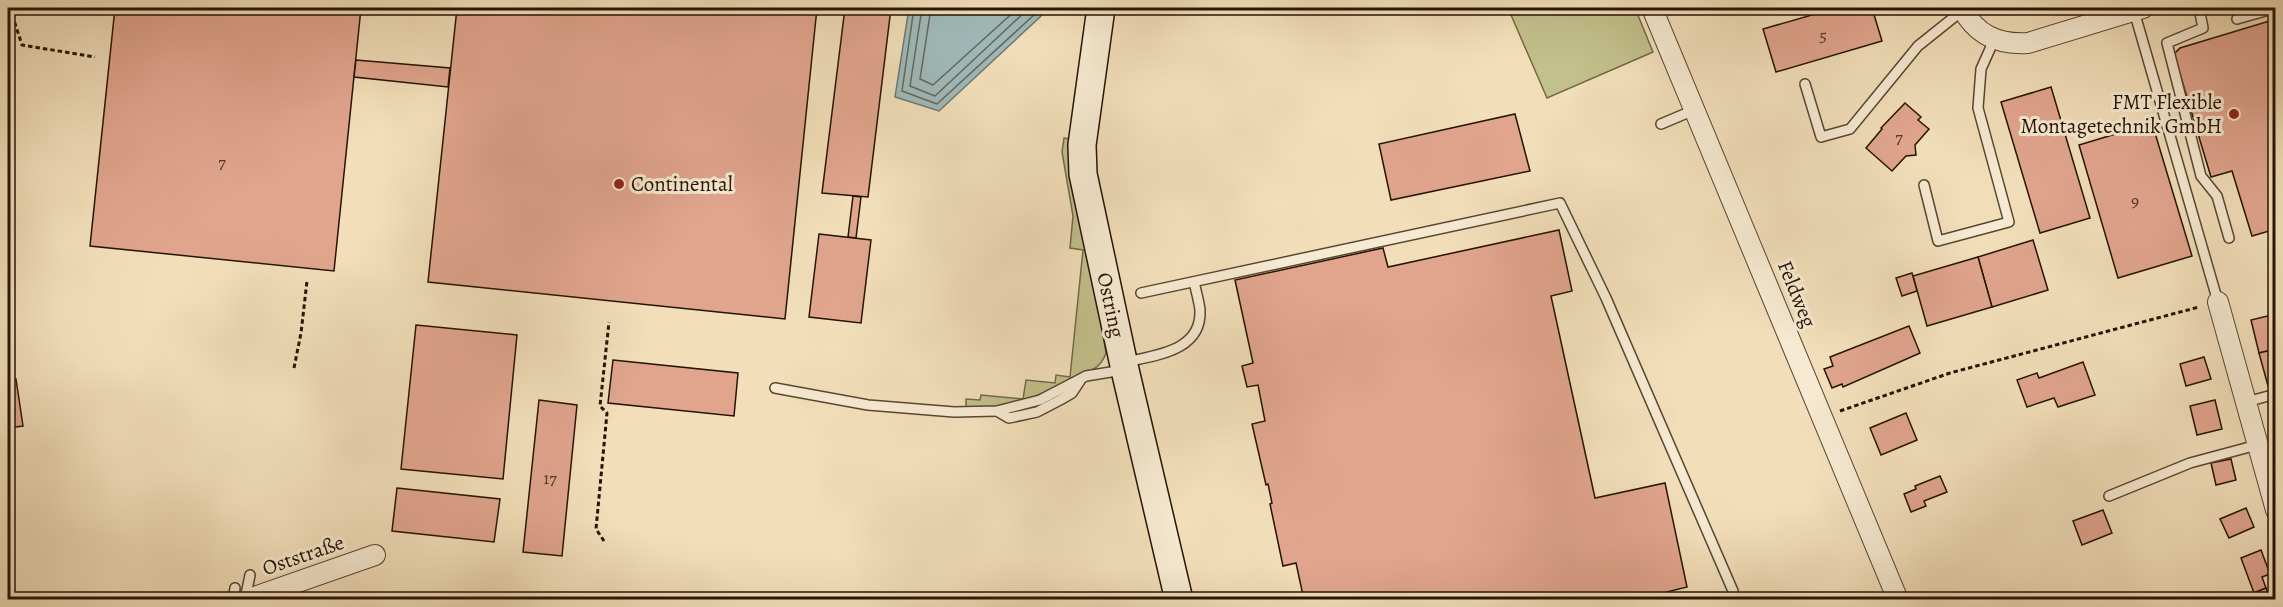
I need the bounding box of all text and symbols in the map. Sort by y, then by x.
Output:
house number: 5 [1819,23,1827,47]
place label: FMT Flexible Montagetechnik GmbH [2020,88,2222,140]
marker: FMT Flexible Montagetechnik GmbH [2227,107,2241,121]
house number: 7 [1895,125,1903,149]
house number: 7 [218,150,226,174]
place label: Continental [631,170,733,198]
marker: Continental [612,177,626,191]
house number: 9 [2131,189,2139,213]
street label: Feldweg [1771,256,1823,332]
street label: Ostring [1090,270,1132,341]
house number: 17 [543,466,557,490]
street label: Oststraße [258,528,348,582]

